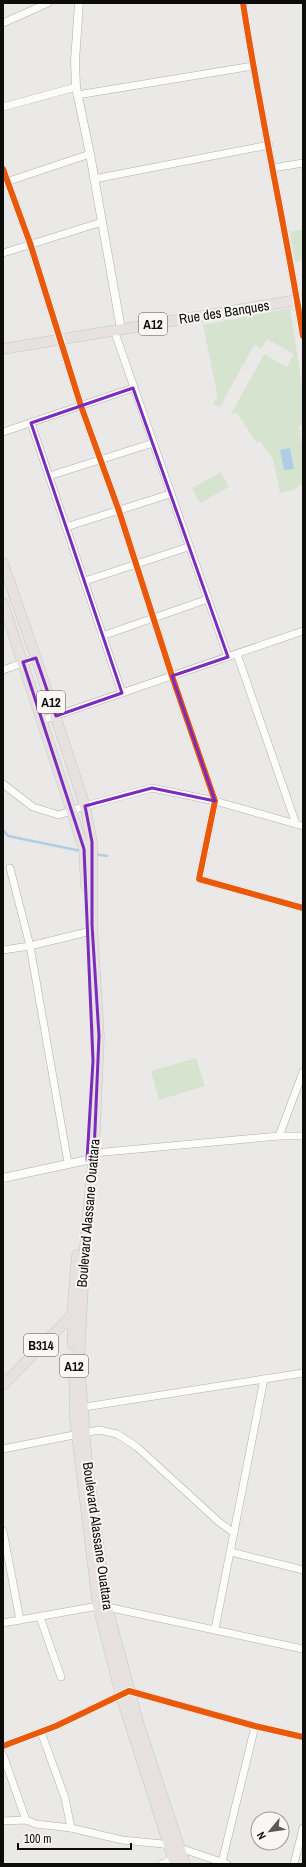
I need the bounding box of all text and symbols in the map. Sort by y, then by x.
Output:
street label: Rue des Banques [178,296,271,328]
road number: A12 [139,313,167,335]
road number: A12 [37,691,65,713]
street label: Boulevard Alassane Ouattara [73,1137,104,1288]
road number: B314 [24,1334,58,1356]
road number: A12 [60,1355,88,1377]
street label: Boulevard Alassane Ouattara [79,1461,117,1612]
north arrow [250,1811,290,1851]
scale bar [18,1825,131,1851]
text: N [254,1830,269,1842]
text: 100 m [24,1831,51,1847]

